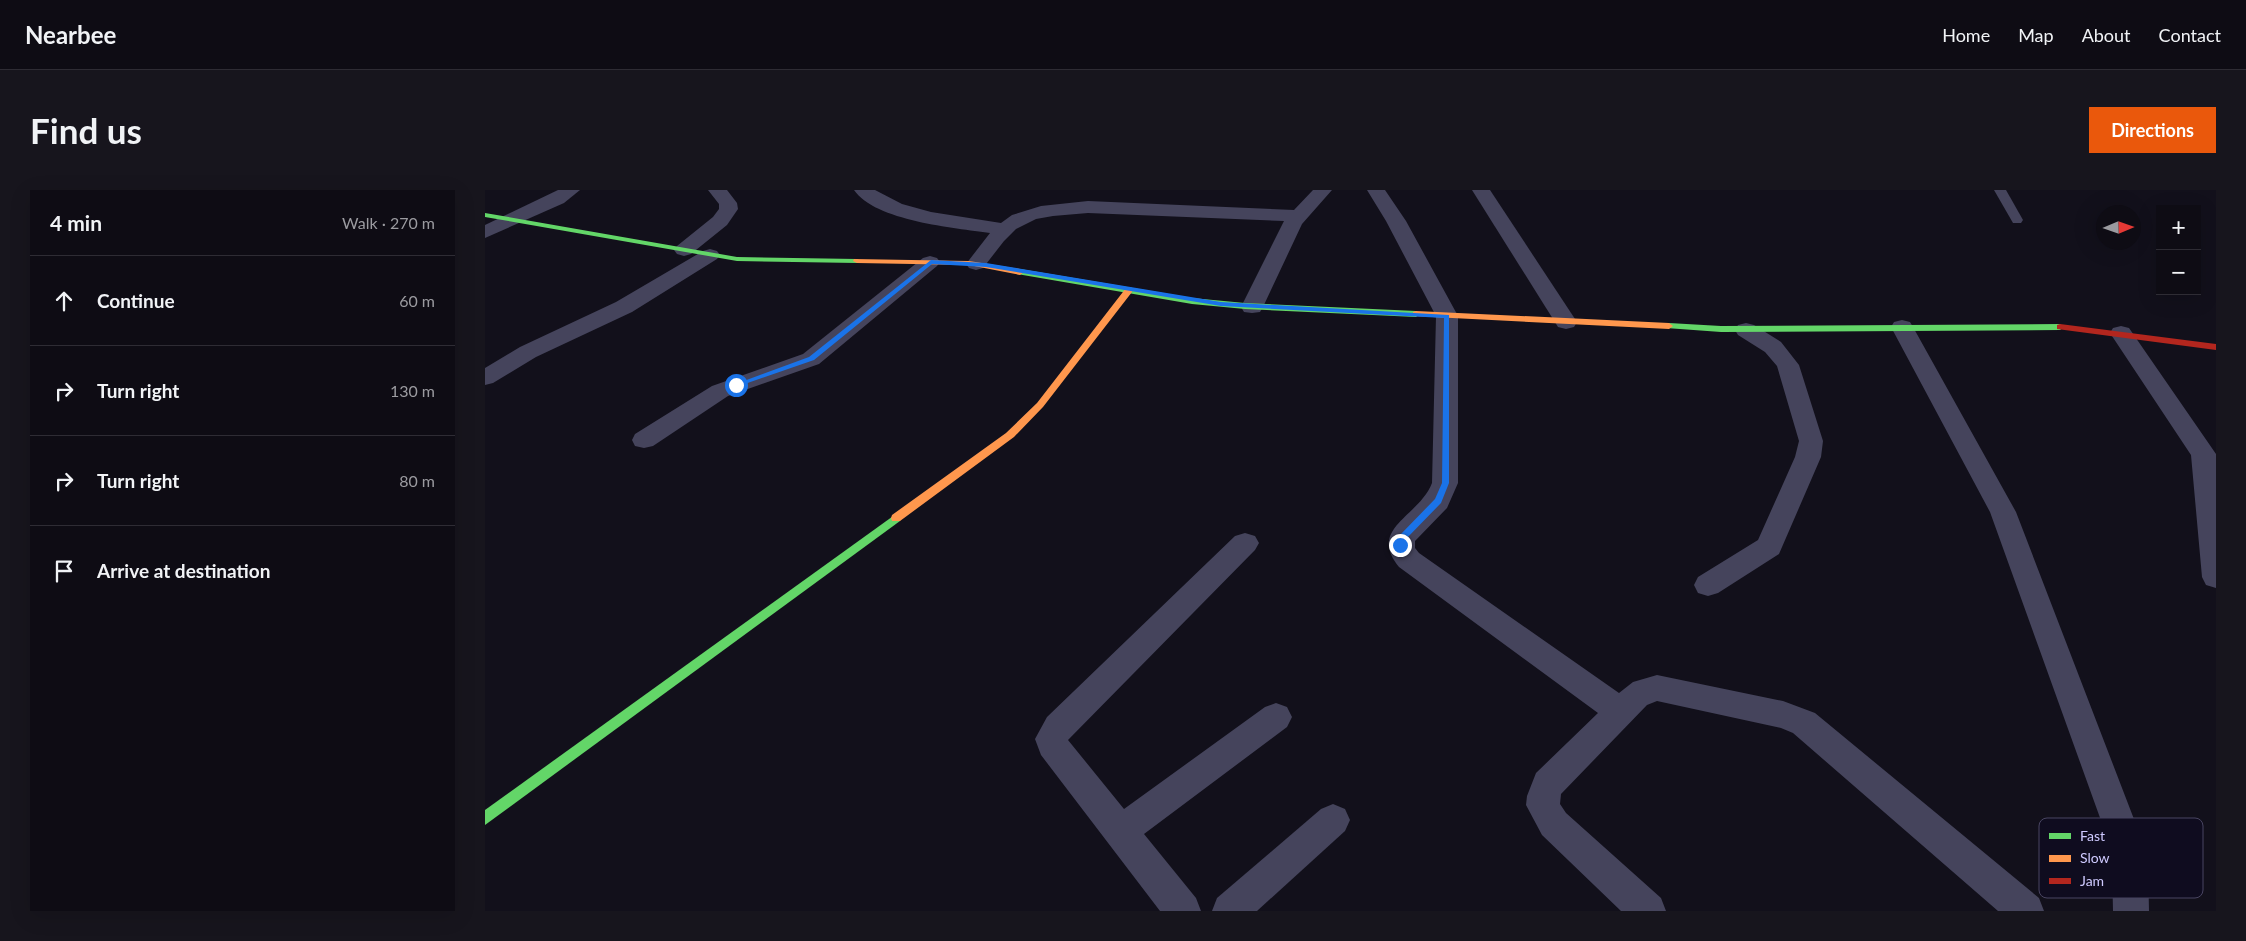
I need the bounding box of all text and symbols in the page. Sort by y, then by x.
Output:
text: Nearbee [25,20,116,49]
text: Home [1942,24,1990,46]
text: Map [2018,24,2054,46]
text: About [2082,24,2131,46]
text: Contact [2159,24,2221,46]
button: Directions [2089,107,2216,153]
text: Find us [30,109,142,151]
north arrow [2096,205,2141,250]
map controls [2156,205,2201,295]
button: + [2156,205,2201,250]
text: 4 min [50,210,102,235]
text: Walk · 270 m [342,213,435,232]
button: − [2156,250,2201,295]
icon: ahead [50,287,78,315]
text: Continue [97,289,175,312]
text: 60 m [399,291,435,310]
route start [725,374,748,397]
icon: right [50,377,78,405]
text: Turn right [97,379,179,402]
text: 130 m [390,381,435,400]
icon: right [50,467,78,495]
text: Turn right [97,469,179,492]
text: 80 m [399,471,435,490]
route end [1389,534,1412,557]
icon: arrive [50,557,78,585]
text: Arrive at destination [97,559,270,582]
legend [2039,818,2203,898]
text: Fast [2080,827,2105,844]
text: Slow [2080,849,2110,866]
text: Jam [2080,872,2104,889]

